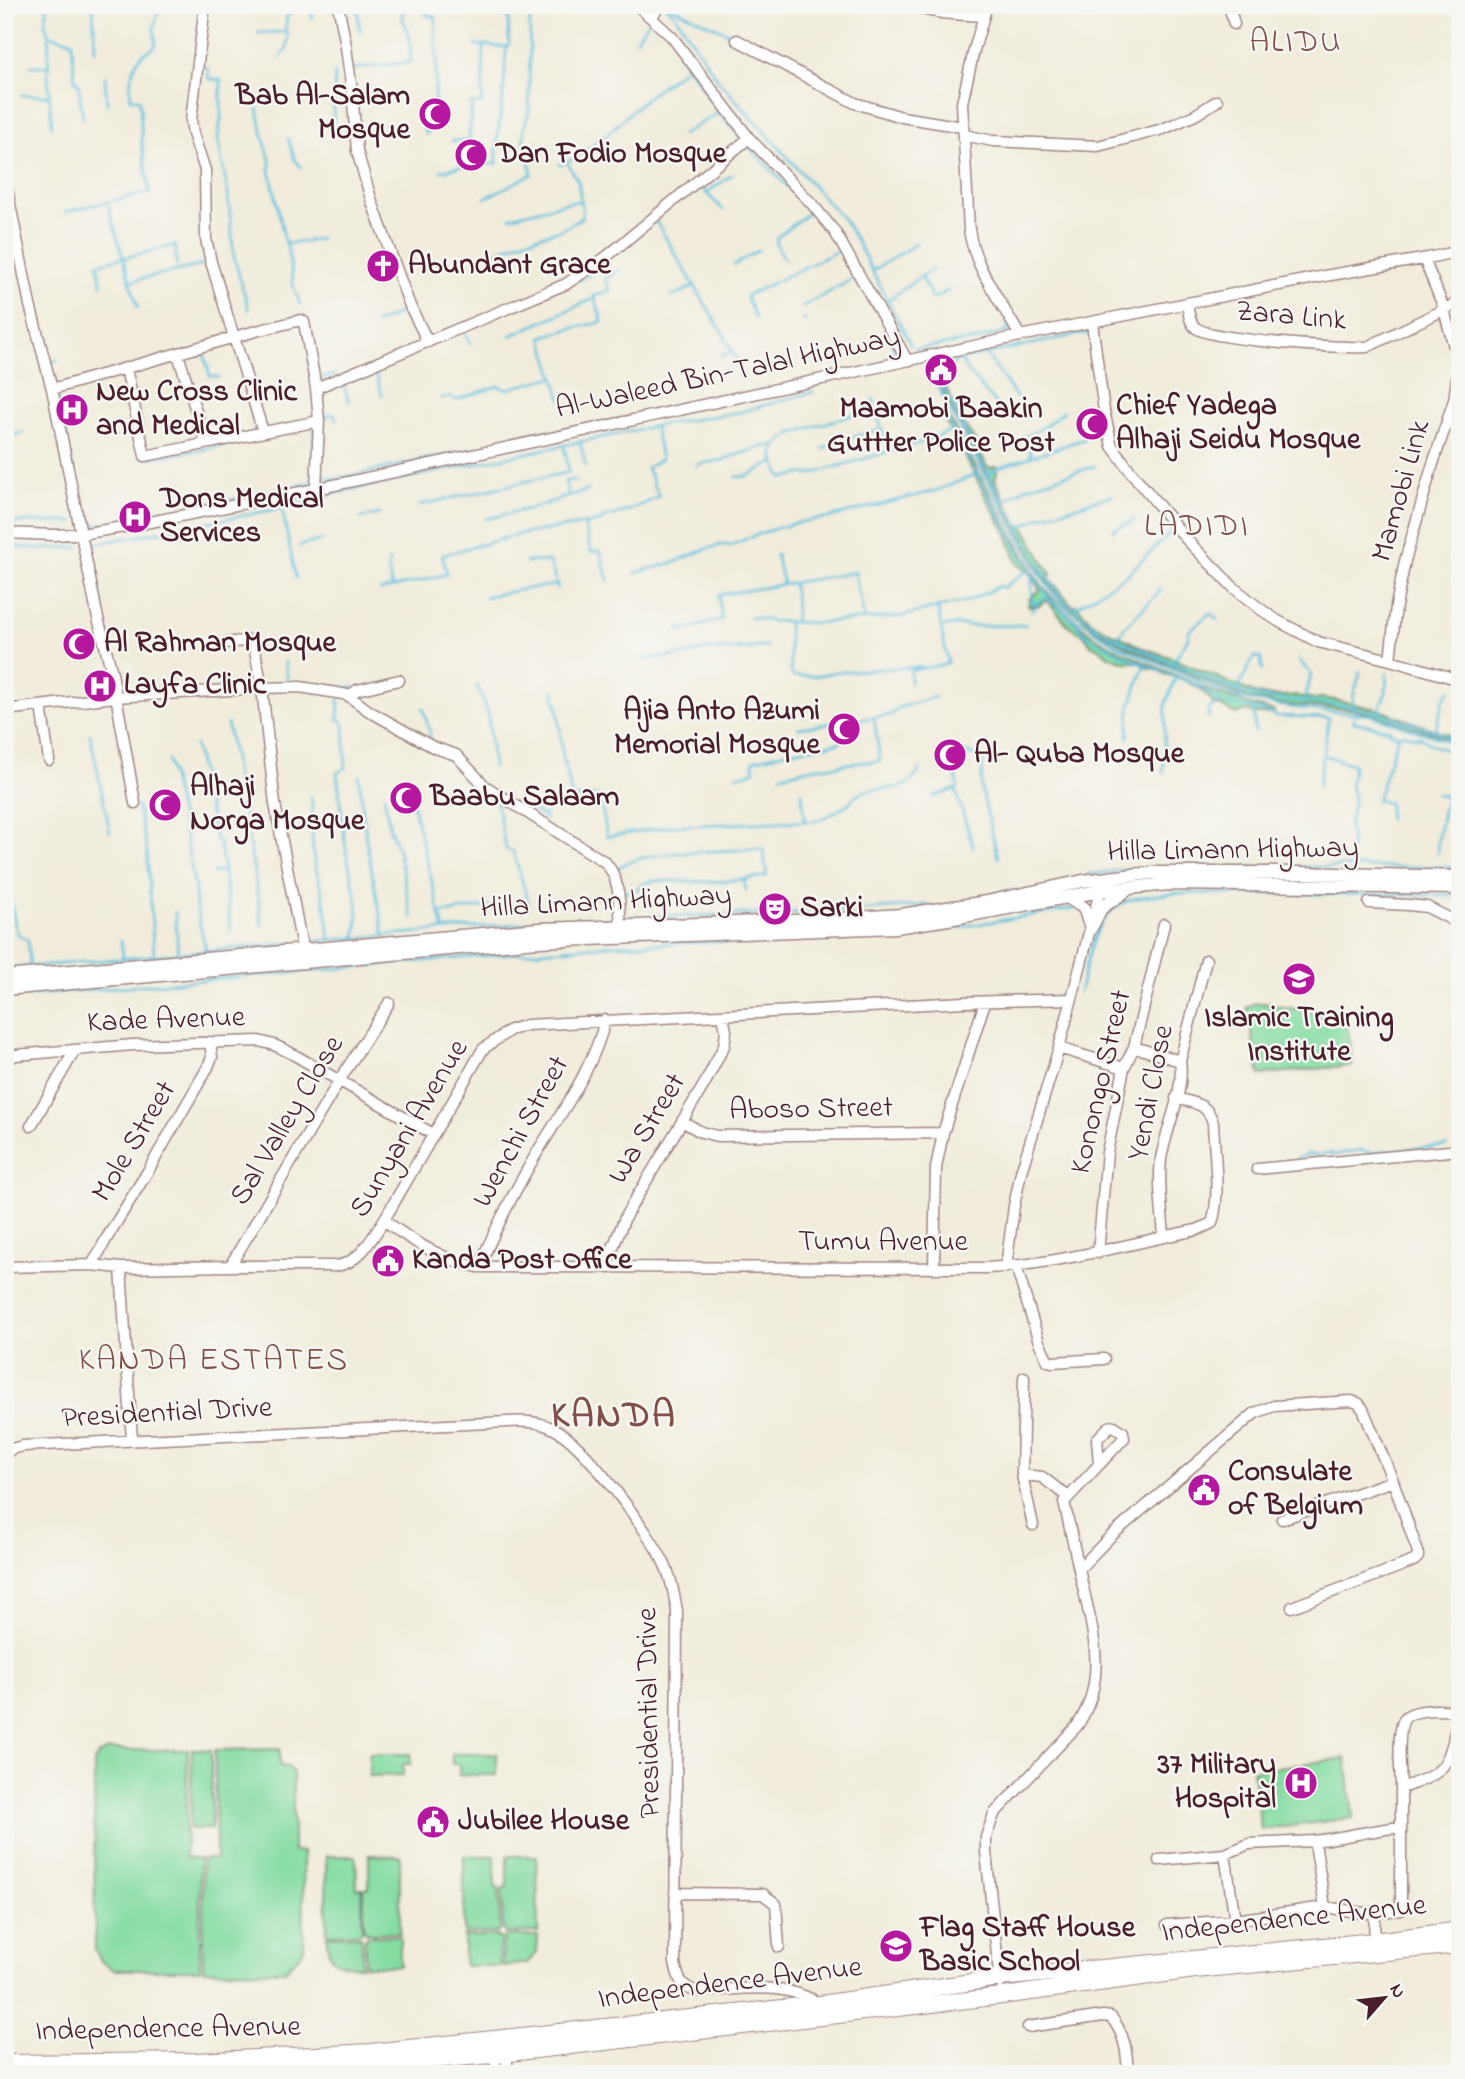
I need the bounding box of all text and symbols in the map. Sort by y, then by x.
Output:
district label: ALIDU [1250,20,1342,67]
place label: Bab Al-Salam Mosque [234,75,412,153]
mosque icon: Bab Al-Salam Mosque [416,95,454,133]
place label: Dan Fodio Mosque [494,133,728,177]
mosque icon: Dan Fodio Mosque [452,136,490,174]
place label: Abundant Grace [408,244,612,288]
church icon: Abundant Grace [364,247,402,285]
street label: Zara Link [1234,290,1349,344]
street label: Al-Waleed Bin-Talal Highway [552,316,904,432]
public building icon: Maamobi Baakin Guttter Police Post [922,351,960,389]
place label: New Cross Clinic and Medical [96,371,297,449]
place label: Chief Yadega Alhaji Seidu Mosque [1116,385,1362,463]
place label: Maamobi Baakin Guttter Police Post [827,388,1056,466]
hospital icon: New Cross Clinic and Medical [53,391,91,429]
mosque icon: Chief Yadega Alhaji Seidu Mosque [1073,405,1111,443]
street label: Mamobi Link [1361,414,1443,567]
place label: Dons Medical Services [158,478,324,556]
hospital icon: Dons Medical Services [116,498,154,536]
district label: LADIDI [1144,504,1250,551]
place label: Al Rahman Mosque [104,622,337,666]
mosque icon: Al Rahman Mosque [60,625,98,663]
place label: Layfa Clinic [124,664,267,708]
hospital icon: Layfa Clinic [81,667,119,705]
place label: Ajia Anto Azumi Memorial Mosque [614,690,822,768]
mosque icon: Ajia Anto Azumi Memorial Mosque [825,710,863,748]
place label: Al- Quba Mosque [974,733,1186,777]
mosque icon: Al- Quba Mosque [931,736,969,774]
place label: Alhaji Norga Mosque [190,766,366,845]
place label: Baabu Salaam [428,776,619,820]
mosque icon: Baabu Salaam [387,779,425,817]
mosque icon: Alhaji Norga Mosque [146,786,184,824]
street label: Hilla Limann Highway [1107,827,1359,875]
street label: Hilla Limann Highway [479,874,733,932]
place label: Sarki [800,887,863,931]
theatre icon: Sarki [756,890,794,928]
school or university icon: Islamic Training Institute [1280,960,1318,998]
street label: Konongo Street [1059,986,1145,1178]
street label: Kade Avenue [86,996,246,1046]
place label: Islamic Training Institute [1204,997,1394,1075]
street label: Yendi Close [1117,1021,1187,1165]
street label: Sal Valley Close [220,1027,357,1215]
street label: Sunyani Avenue [339,1031,481,1227]
street label: Wenchi Street [462,1048,582,1216]
street label: Wa Street [598,1065,698,1193]
street label: Mole Street [82,1073,188,1211]
street label: Aboso Street [729,1087,893,1133]
street label: Tumu Avenue [798,1221,969,1265]
place label: Kanda Post Office [412,1239,633,1283]
public building icon: Kanda Post Office [369,1242,407,1280]
district label: KANDA ESTATES [79,1338,349,1385]
street label: Presidential Drive [61,1386,274,1441]
district label: KANDA [551,1390,677,1444]
place label: Consulate of Belgium [1228,1451,1363,1530]
public building icon: Consulate of Belgium [1185,1471,1223,1509]
street label: Presidential Drive [626,1607,674,1819]
place label: 37 Military Hospital [1156,1744,1276,1822]
hospital icon: 37 Military Hospital [1282,1764,1320,1802]
place label: Jubilee House [458,1800,631,1844]
public building icon: Jubilee House [414,1803,452,1841]
street label: Independence Avenue [1160,1884,1429,1956]
place label: Flag Staff House Basic School [918,1907,1137,1985]
school or university icon: Flag Staff House Basic School [877,1927,915,1965]
street label: Independence Avenue [595,1946,865,2022]
north arrow [1350,1964,1420,2034]
text: N [1382,1979,1412,2003]
street label: Independence Avenue [35,2006,302,2054]

